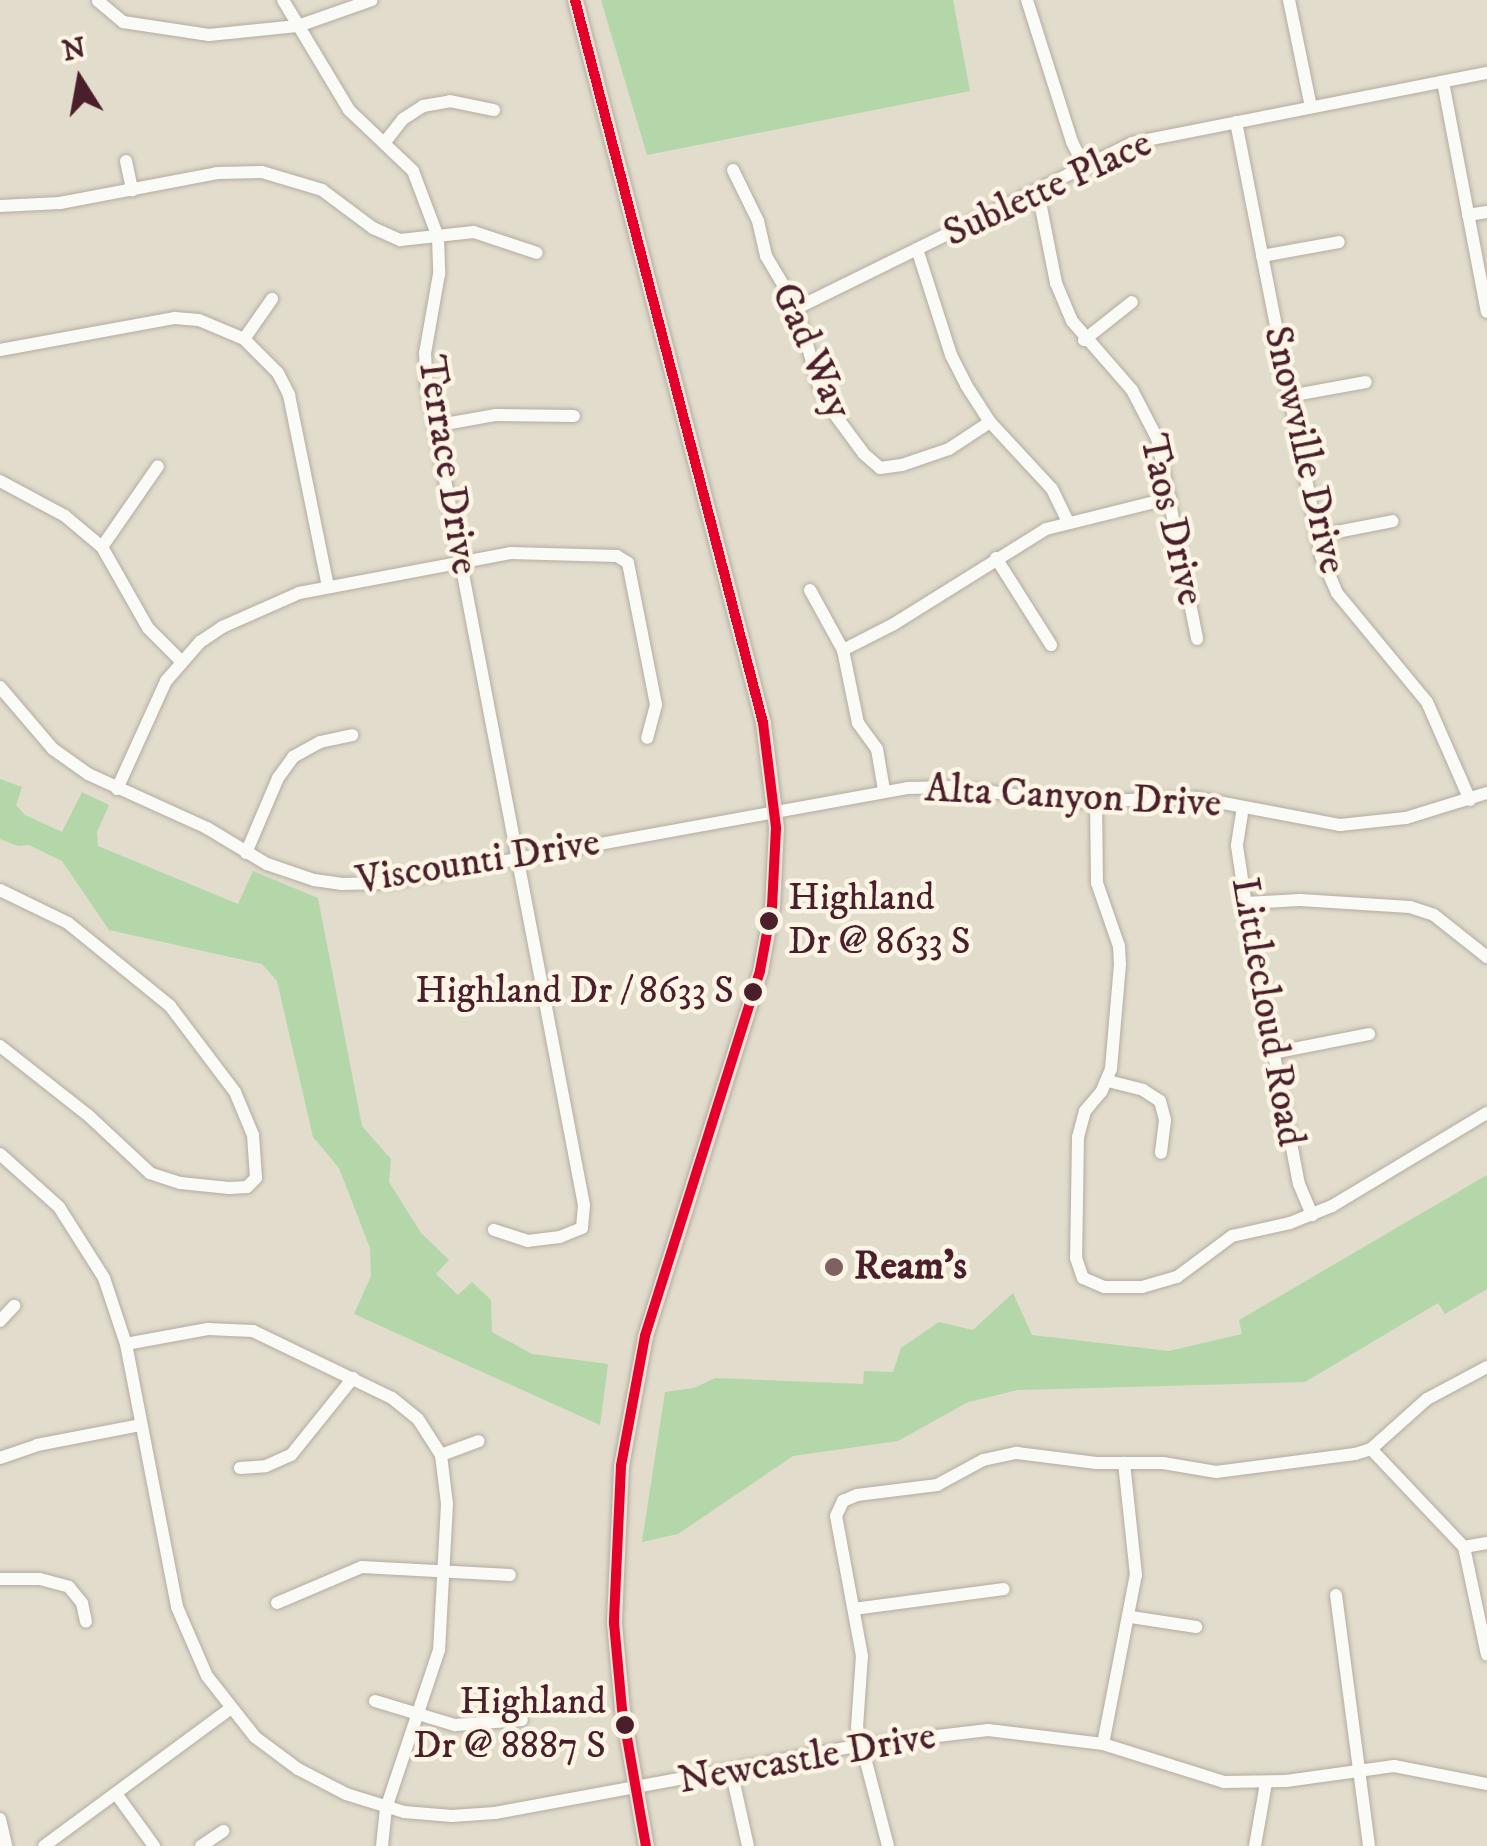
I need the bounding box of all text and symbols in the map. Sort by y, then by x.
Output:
north arrow [30,30,130,130]
text: N [60,31,89,69]
street label: Sublette Place [936,120,1160,258]
street label: Gad Way [760,276,862,426]
street label: Snowville Drive [1252,321,1356,579]
street label: Terrace Drive [406,352,488,578]
street label: Taos Drive [1128,430,1214,610]
street label: Alta Canyon Drive [924,765,1222,829]
street label: Viscounti Drive [353,819,603,905]
street label: Littlecloud Road [1220,874,1314,1150]
place label: Highland Dr @ 8633 S [788,876,971,966]
marker: Highland Dr @ 8633 S [759,911,779,931]
place label: Highland Dr / 8633 S [415,969,734,1015]
marker: Highland Dr / 8633 S [743,982,763,1002]
place label: Ream's [854,1243,967,1291]
marker: Ream's [823,1256,845,1278]
place label: Highland Dr @ 8887 S [413,1680,606,1770]
street label: Newcastle Drive [675,1713,939,1805]
marker: Highland Dr @ 8887 S [615,1715,635,1735]

